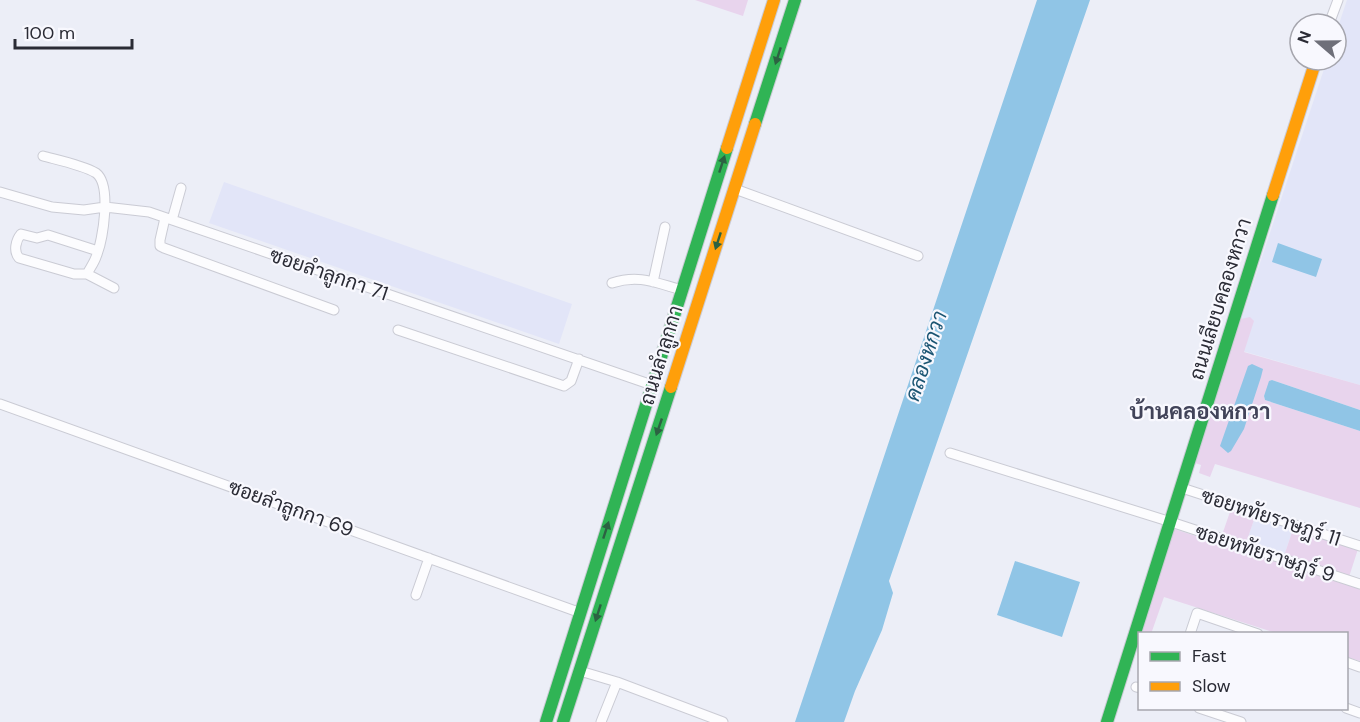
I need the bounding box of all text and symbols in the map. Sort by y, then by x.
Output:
scale bar [15,12,132,50]
north arrow [1288,12,1348,72]
text: 100 m [24,21,75,45]
text: N [1293,28,1316,46]
one-way arrow [772,47,782,65]
one-way arrow [718,155,727,173]
street label: ถนนเลียบคลองหกวา [1183,215,1257,383]
one-way arrow [713,232,722,250]
street label: ซอยลำลูกกา 71 [266,242,392,308]
street label: ถนนลำลูกกา [634,302,690,409]
water label: คลองหกวา [898,307,954,405]
district label: บ้านคลองหกวา [1130,397,1270,426]
one-way arrow [653,418,663,436]
street label: ซอยลำลูกกา 69 [224,473,357,545]
street label: ซอยหทัยราษฎร์ 11 [1198,481,1344,553]
street label: ซอยหทัยราษฎร์ 9 [1191,517,1339,589]
one-way arrow [602,521,611,539]
one-way arrow [593,604,603,622]
legend [1138,632,1348,710]
text: Fast [1192,644,1227,668]
text: Slow [1192,674,1231,698]

